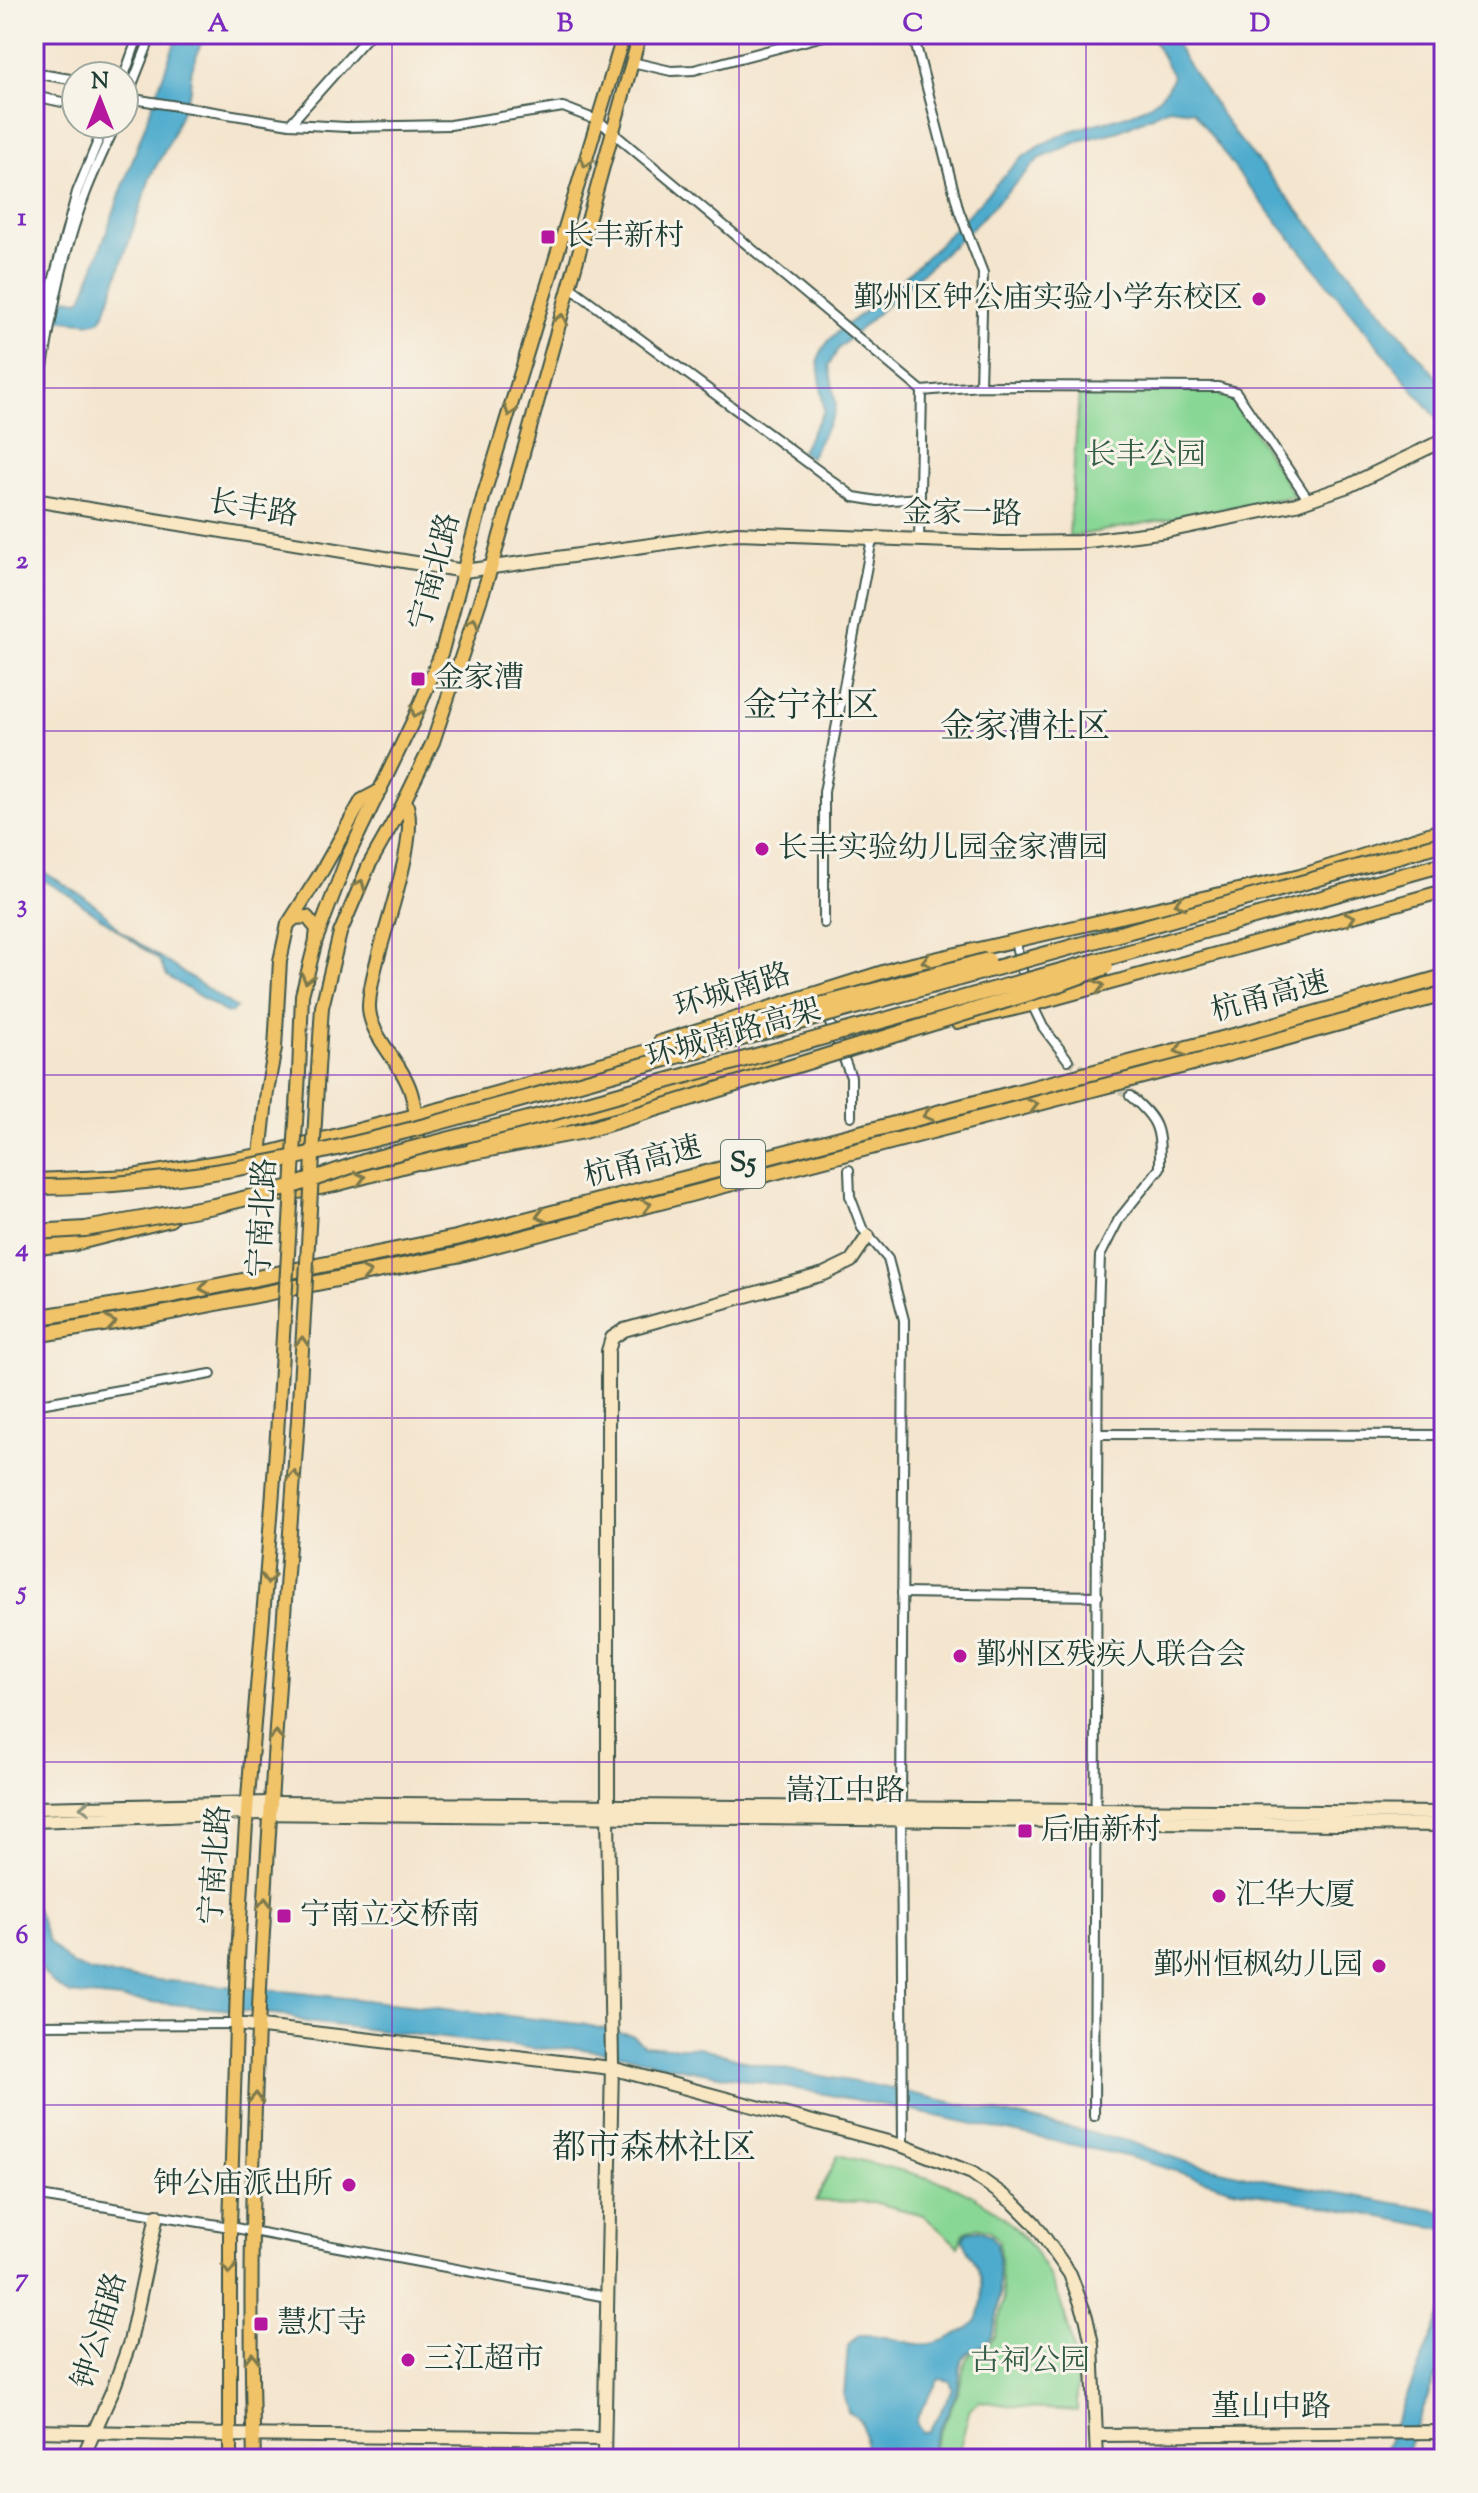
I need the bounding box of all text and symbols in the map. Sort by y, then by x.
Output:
text: A [207,6,229,43]
text: B [557,6,574,43]
text: C [903,6,923,43]
text: D [1250,6,1270,43]
north arrow [60,60,140,140]
text: N [91,67,109,99]
one-way arrow [579,155,595,169]
text: 1 [18,200,27,237]
place label: 长丰新村 [564,216,684,259]
marker: 长丰新村 [539,228,557,246]
place label: 鄞州区钟公庙实验小学东校区 [853,278,1243,321]
marker: 鄞州区钟公庙实验小学东校区 [1250,290,1268,308]
one-way arrow [551,313,568,327]
one-way arrow [503,404,519,417]
park label: 长丰公园 [1086,435,1206,478]
street label: 长丰路 [205,482,301,538]
street label: 金家一路 [902,492,1022,538]
street label: 宁南北路 [400,508,472,636]
text: 2 [16,543,29,580]
one-way arrow [463,617,479,631]
place label: 金家漕 [434,658,524,701]
marker: 金家漕 [409,670,427,688]
district label: 金宁社区 [743,683,879,732]
one-way arrow [410,704,426,718]
district label: 金家漕社区 [940,704,1110,753]
place label: 长丰实验幼儿园金家漕园 [778,828,1108,871]
marker: 长丰实验幼儿园金家漕园 [753,840,771,858]
one-way arrow [351,879,367,893]
text: 3 [17,887,27,924]
one-way arrow [1174,894,1188,911]
one-way arrow [1343,911,1357,927]
one-way arrow [921,952,934,969]
street label: 环城南路 [669,954,797,1030]
street label: 杭甬高速 [1206,962,1334,1034]
one-way arrow [299,970,316,984]
one-way arrow [1092,979,1106,996]
street label: 环城南路高架 [642,990,826,1080]
one-way arrow [1173,1040,1187,1057]
one-way arrow [1026,1097,1040,1114]
one-way arrow [922,1106,936,1123]
street label: 杭甬高速 [579,1127,707,1199]
road number: S5 [721,1140,765,1188]
street label: 宁南北路 [239,1157,289,1279]
one-way arrow [352,1171,366,1188]
one-way arrow [639,1198,652,1215]
one-way arrow [535,1207,549,1223]
text: 4 [14,1231,29,1268]
one-way arrow [359,1265,372,1282]
one-way arrow [198,1279,212,1296]
one-way arrow [104,1315,118,1332]
one-way arrow [293,1335,310,1348]
one-way arrow [285,1469,302,1482]
one-way arrow [259,1573,276,1586]
text: 5 [16,1574,27,1611]
place label: 鄞州区残疾人联合会 [976,1635,1246,1678]
marker: 鄞州区残疾人联合会 [951,1647,969,1665]
one-way arrow [267,1729,284,1742]
street label: 嵩江中路 [785,1771,905,1814]
one-way arrow [78,1798,91,1815]
street label: 宁南北路 [191,1804,243,1926]
place label: 后庙新村 [1041,1810,1161,1853]
marker: 后庙新村 [1016,1822,1034,1840]
place label: 汇华大厦 [1235,1875,1355,1918]
marker: 汇华大厦 [1210,1887,1228,1905]
place label: 宁南立交桥南 [300,1895,480,1938]
one-way arrow [257,1896,274,1909]
marker: 宁南立交桥南 [275,1907,293,1925]
text: 6 [16,1918,29,1955]
place label: 鄞州恒枫幼儿园 [1153,1945,1363,1988]
marker: 鄞州恒枫幼儿园 [1370,1957,1388,1975]
one-way arrow [247,2091,264,2104]
district label: 都市森林社区 [552,2125,756,2174]
place label: 钟公庙派出所 [153,2164,333,2207]
marker: 钟公庙派出所 [340,2176,358,2194]
text: 7 [15,2261,29,2298]
one-way arrow [221,2263,238,2276]
street label: 钟公庙路 [63,2267,139,2395]
place label: 慧灯寺 [277,2303,367,2346]
marker: 慧灯寺 [252,2315,270,2333]
place label: 三江超市 [424,2339,544,2382]
park label: 古祠公园 [970,2341,1090,2384]
one-way arrow [243,2351,261,2364]
marker: 三江超市 [399,2351,417,2369]
street label: 堇山中路 [1211,2387,1331,2430]

